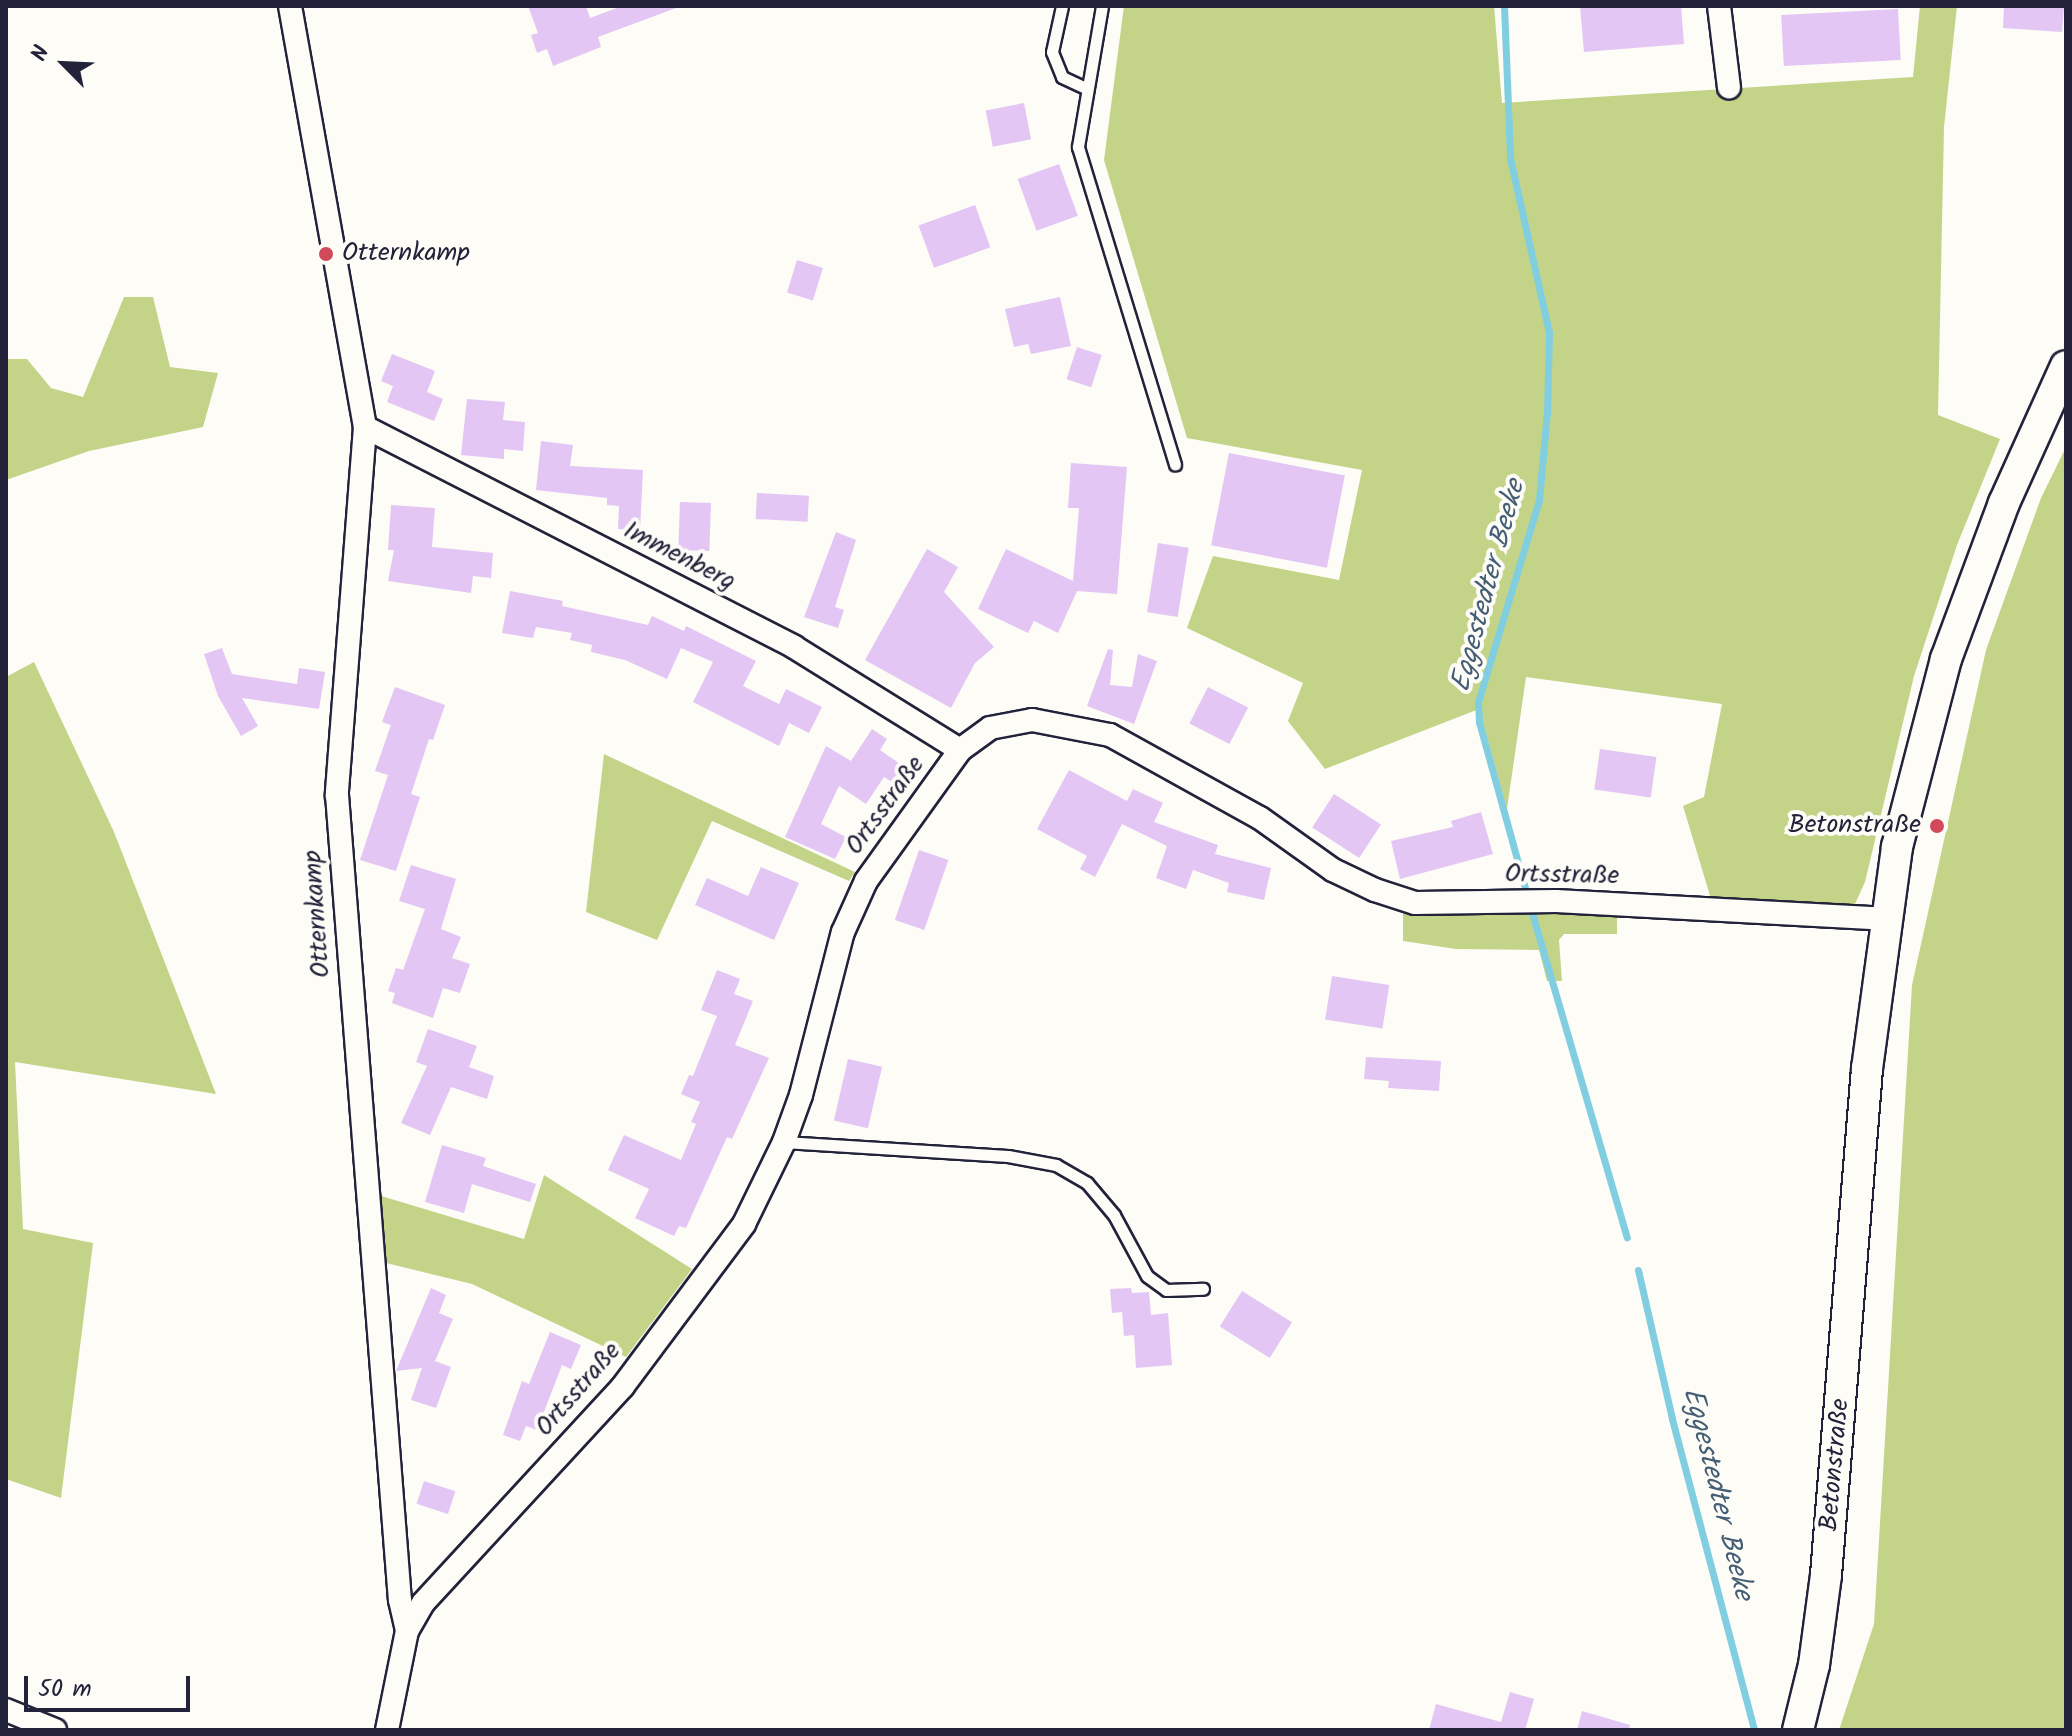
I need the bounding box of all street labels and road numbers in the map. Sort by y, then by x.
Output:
street label: Immenberg [618,516,740,598]
street label: Ortsstraße [840,751,932,861]
street label: Otternkamp [298,849,338,979]
street label: Ortsstraße [1504,859,1620,893]
street label: Ortsstraße [530,1337,628,1443]
street label: Betonstraße [1815,1397,1857,1533]

